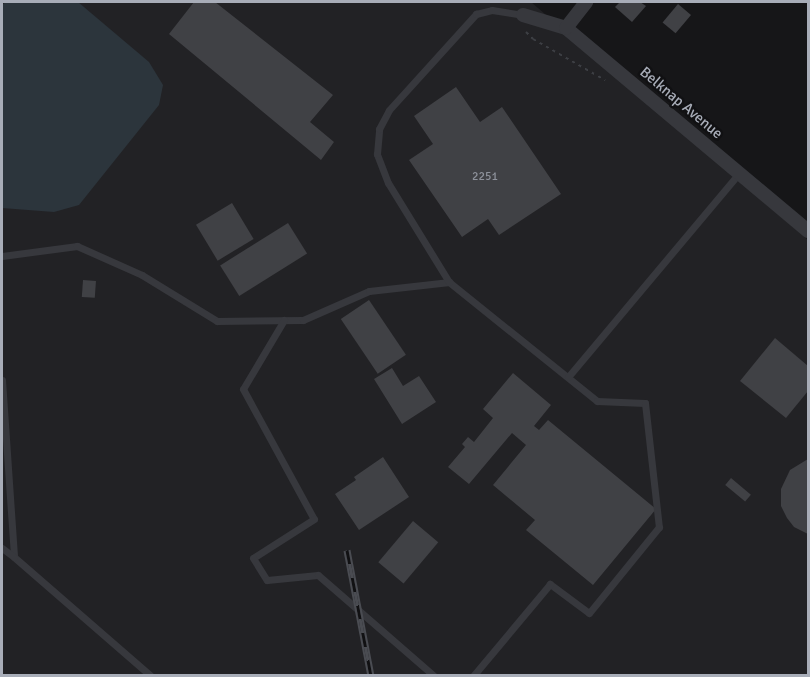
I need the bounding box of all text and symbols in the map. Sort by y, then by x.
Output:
street label: Belknap Avenue [636,63,726,143]
house number: 2251 [472,170,498,184]

